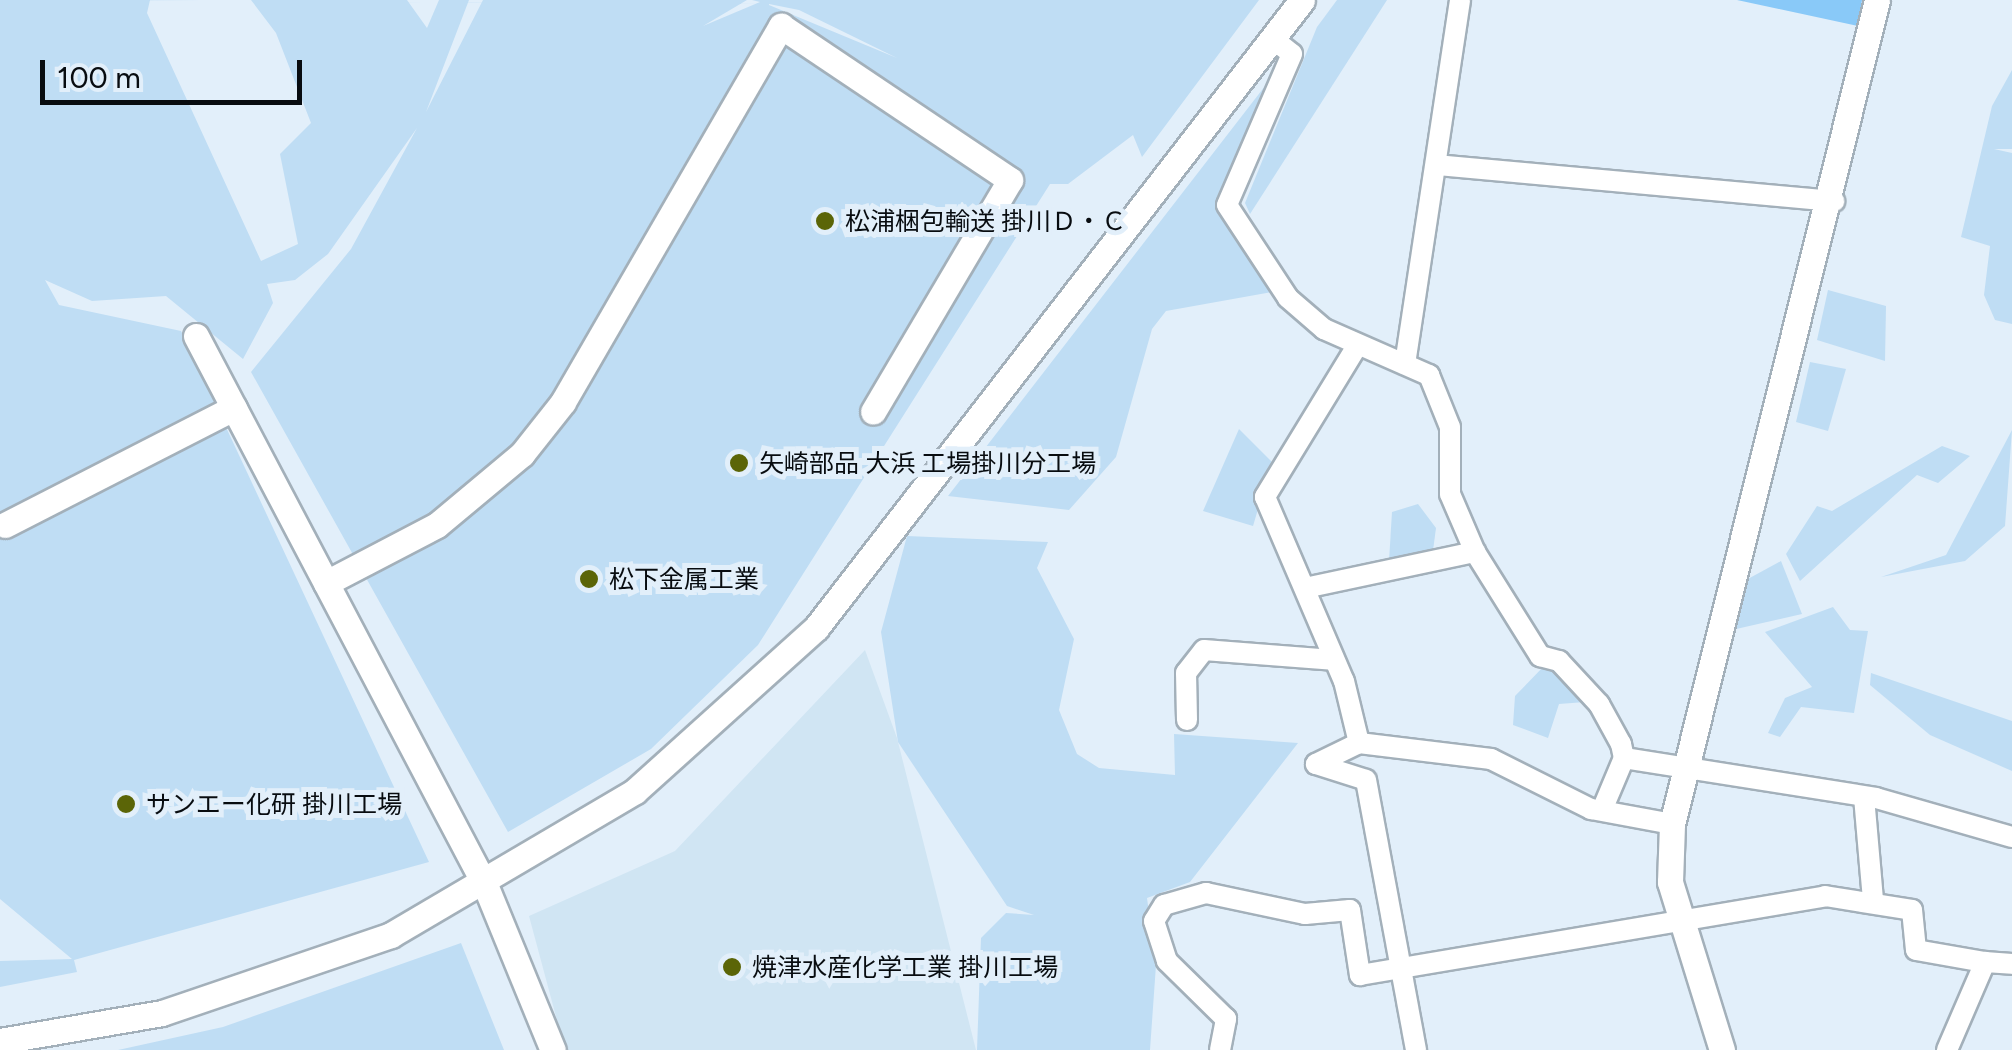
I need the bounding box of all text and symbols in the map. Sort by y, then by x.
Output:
scale bar [45,40,308,102]
text: 100 m [57,59,141,96]
place label: 松浦梱包輸送 掛川Ｄ・Ｃ [845,206,1126,236]
marker: 松浦梱包輸送 掛川Ｄ・Ｃ [814,210,836,232]
place label: 矢崎部品 大浜 工場掛川分工場 [759,448,1096,478]
marker: 矢崎部品 大浜 工場掛川分工場 [728,452,750,474]
place label: 松下金属工業 [609,564,759,594]
marker: 松下金属工業 [578,568,600,590]
place label: サンエー化研 掛川工場 [146,789,402,819]
marker: サンエー化研 掛川工場 [115,793,137,815]
place label: 焼津水産化学工業 掛川工場 [752,952,1058,982]
marker: 焼津水産化学工業 掛川工場 [721,956,743,978]

